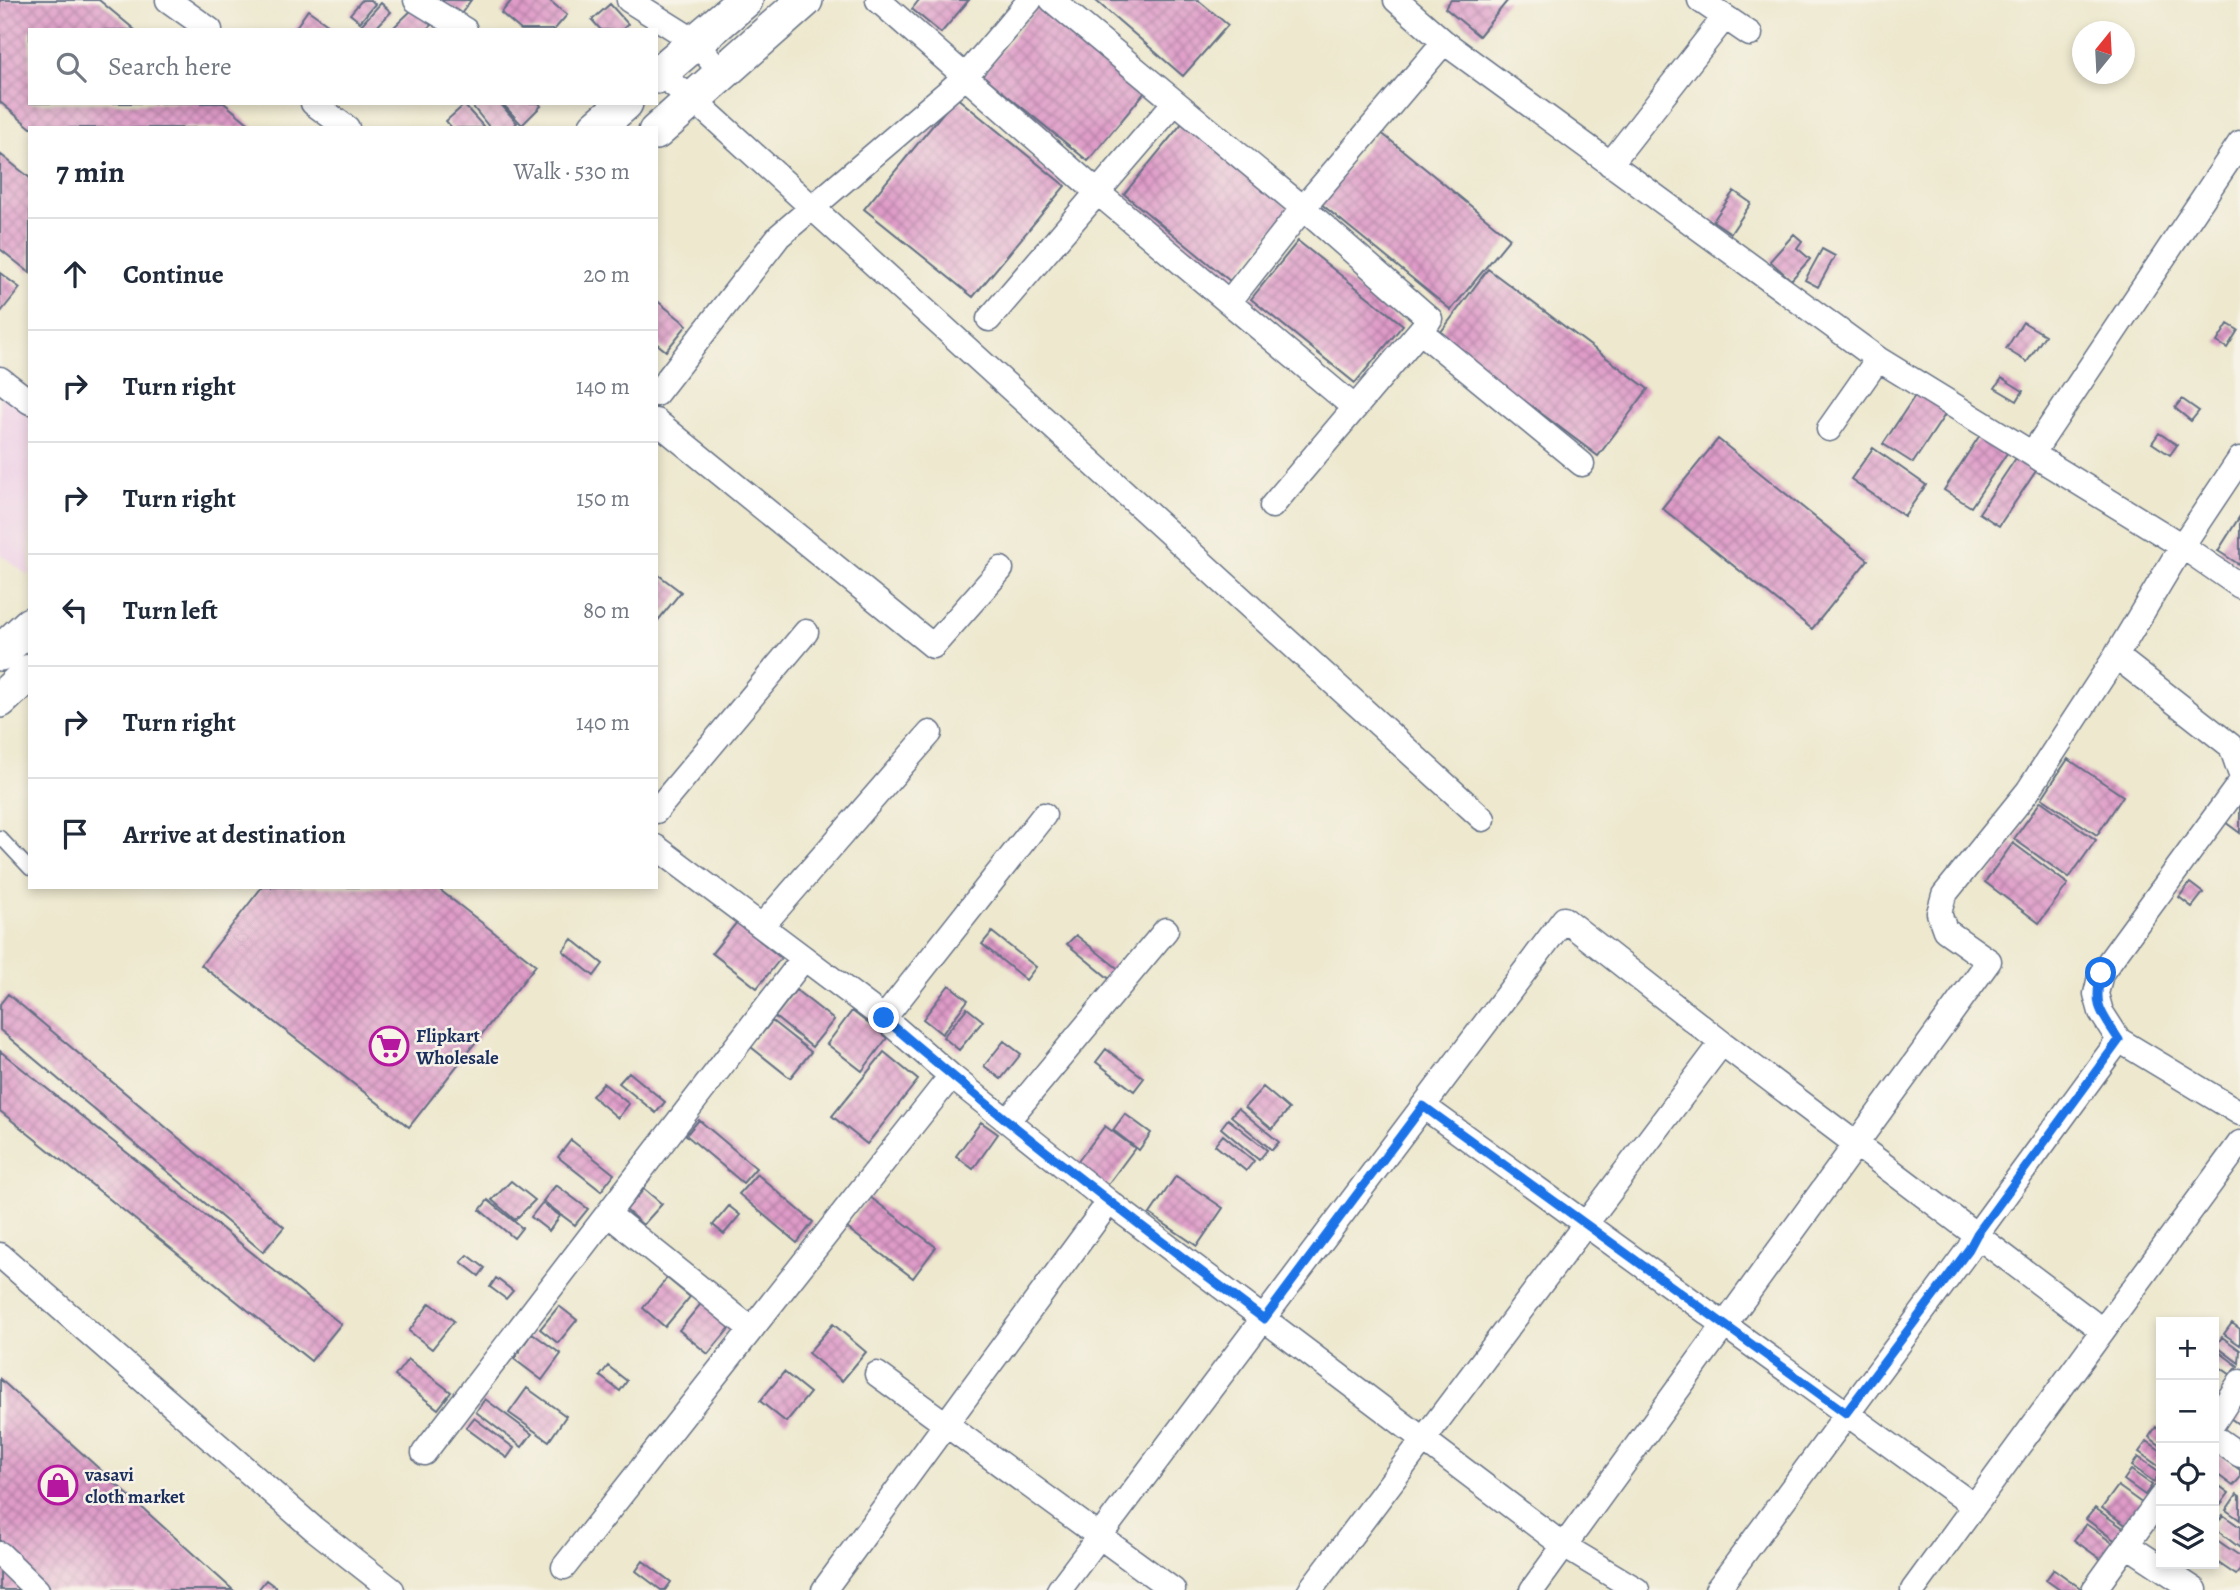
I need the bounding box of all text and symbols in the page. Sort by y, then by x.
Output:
north arrow [2072,21,2135,84]
search box [28,28,658,105]
icon: search [52,48,90,86]
text: Search here [108,49,232,84]
text: 7 min [56,152,125,192]
text: Walk · 530 m [514,156,630,187]
icon: ahead [56,255,94,293]
text: Continue [123,257,224,292]
text: 20 m [583,259,630,290]
icon: right [56,367,94,405]
text: Turn right [123,369,236,404]
text: 140 m [576,371,630,402]
icon: right [56,479,94,517]
text: Turn right [123,481,236,516]
text: 150 m [576,483,630,514]
icon: left [56,591,94,629]
text: Turn left [123,593,218,628]
text: 80 m [583,595,630,626]
icon: right [56,703,94,741]
text: Turn right [123,705,236,740]
text: 140 m [576,707,630,738]
icon: arrive [56,815,94,853]
text: Arrive at destination [123,817,346,852]
route start [2085,957,2116,988]
route end [868,1002,899,1033]
place label: Flipkart Wholesale [415,1023,499,1071]
supermarket icon: Flipkart Wholesale [368,1025,410,1067]
map controls [2156,1317,2219,1569]
button: + [2156,1317,2219,1380]
button: − [2156,1380,2219,1443]
button: locate [2156,1443,2219,1506]
place label: vasavi cloth market [84,1462,186,1510]
shop icon: vasavi cloth market [37,1464,79,1506]
button: layers [2156,1506,2219,1569]

